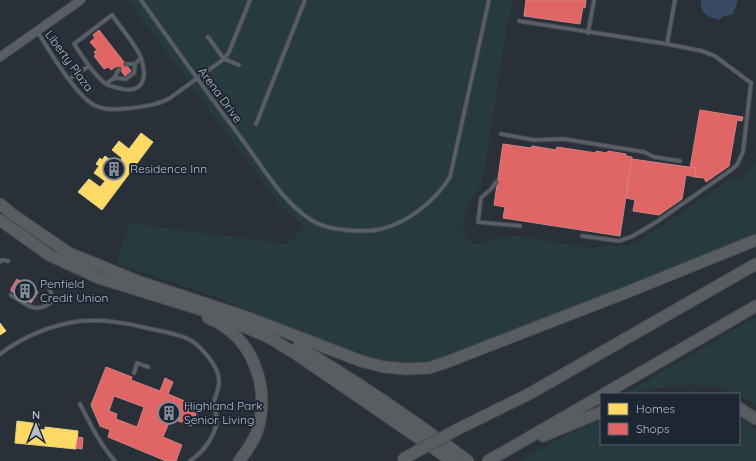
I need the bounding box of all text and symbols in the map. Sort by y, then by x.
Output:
street label: Liberty Plaza [42,27,97,94]
street label: Arena Drive [195,64,246,126]
building icon: Residence Inn [101,156,127,182]
place label: Residence Inn [130,161,207,176]
place label: Penfield Credit Union [40,276,108,305]
building icon: Penfield Credit Union [12,278,38,304]
legend [600,393,740,445]
place label: Highland Park Senior Living [184,398,262,427]
building icon: Highland Park Senior Living [156,400,182,426]
text: Homes [636,401,676,416]
north arrow [16,405,56,445]
text: N [32,408,40,422]
text: Shops [636,421,670,436]

